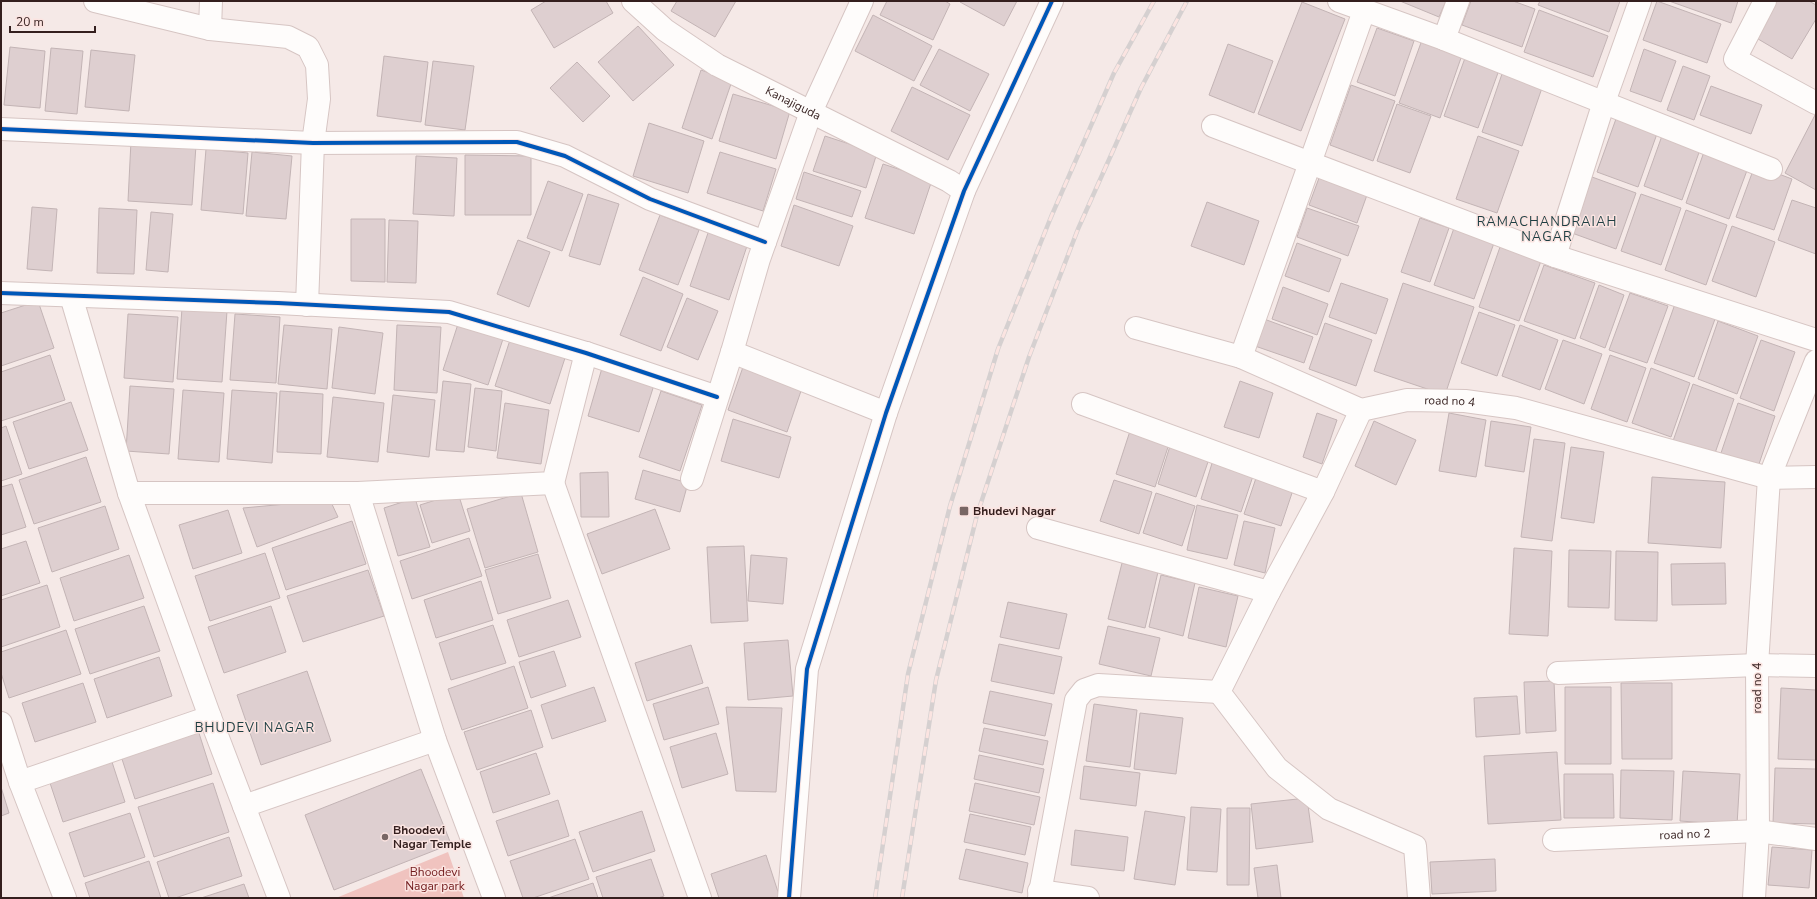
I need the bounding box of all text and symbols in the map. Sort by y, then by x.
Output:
scale bar [10,8,95,34]
text: 20 m [16,14,44,30]
street label: Kanajiguda [763,83,824,124]
district label: RAMACHANDRAIAH NAGAR [1477,213,1617,246]
street label: road no 4 [1424,392,1476,410]
place label: Bhudevi Nagar [973,503,1056,519]
marker: Bhudevi Nagar [958,505,970,517]
street label: road no 4 [1749,662,1765,714]
district label: BHUDEVI NAGAR [195,719,315,737]
place label: Bhoodevi Nagar Temple [393,822,472,852]
street label: road no 2 [1659,825,1711,843]
marker: Bhoodevi Nagar Temple [380,832,390,842]
park label: Bhoodevi Nagar park [405,864,466,894]

